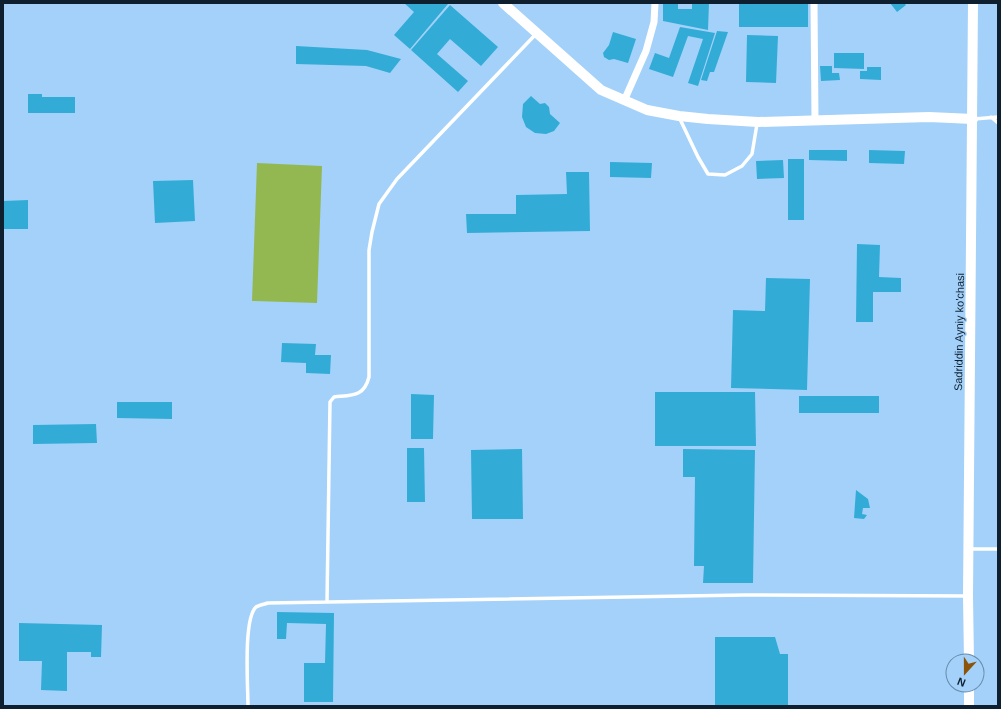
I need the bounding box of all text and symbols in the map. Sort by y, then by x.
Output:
street label: Sadriddin Ayniy ko'chasi [952,273,966,391]
north arrow [945,653,985,693]
text: N [956,675,967,689]

